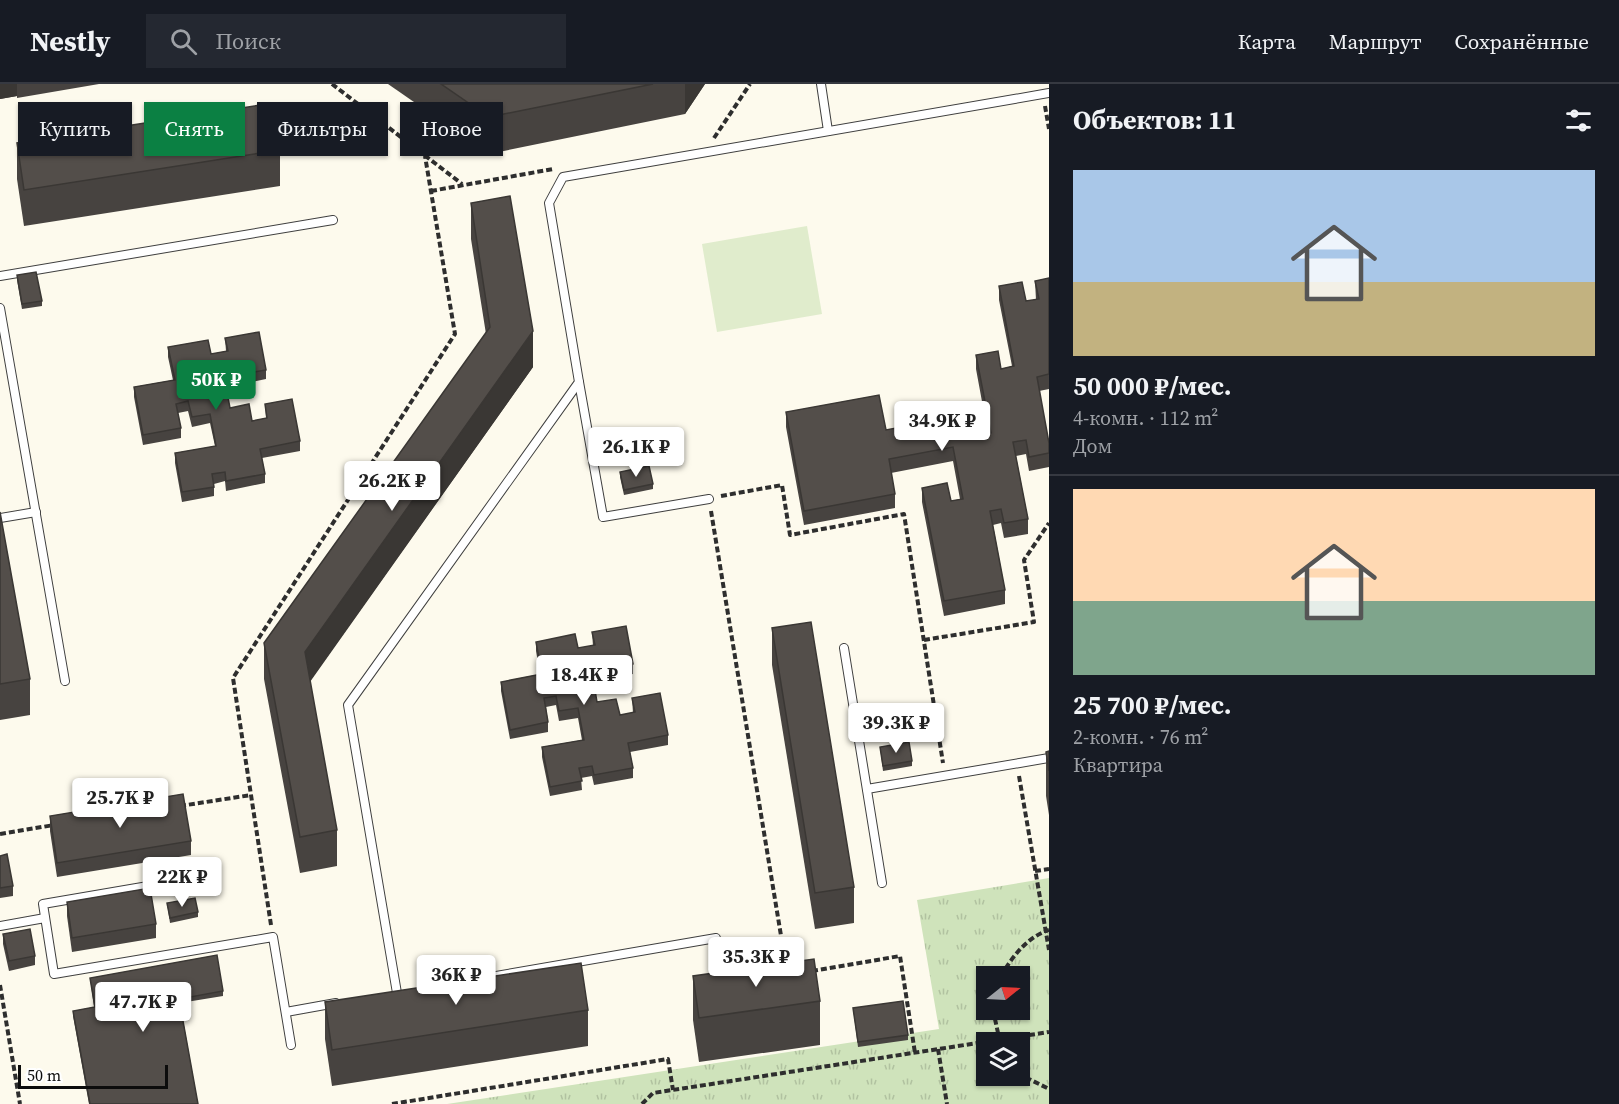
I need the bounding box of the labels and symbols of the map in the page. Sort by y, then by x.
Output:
pin: 50K ₽ [174,360,258,411]
pin: 34.9K ₽ [887,401,997,452]
pin: 26.1K ₽ [581,427,691,478]
pin: 26.2K ₽ [337,461,447,512]
pin: 18.4K ₽ [529,655,639,706]
pin: 39.3K ₽ [841,703,951,754]
pin: 25.7K ₽ [65,778,175,829]
pin: 22K ₽ [140,857,224,908]
pin: 35.3K ₽ [701,937,811,988]
pin: 36K ₽ [414,955,498,1006]
north arrow [976,966,1030,1020]
pin: 47.7K ₽ [88,982,198,1033]
scale bar [18,1062,168,1090]

